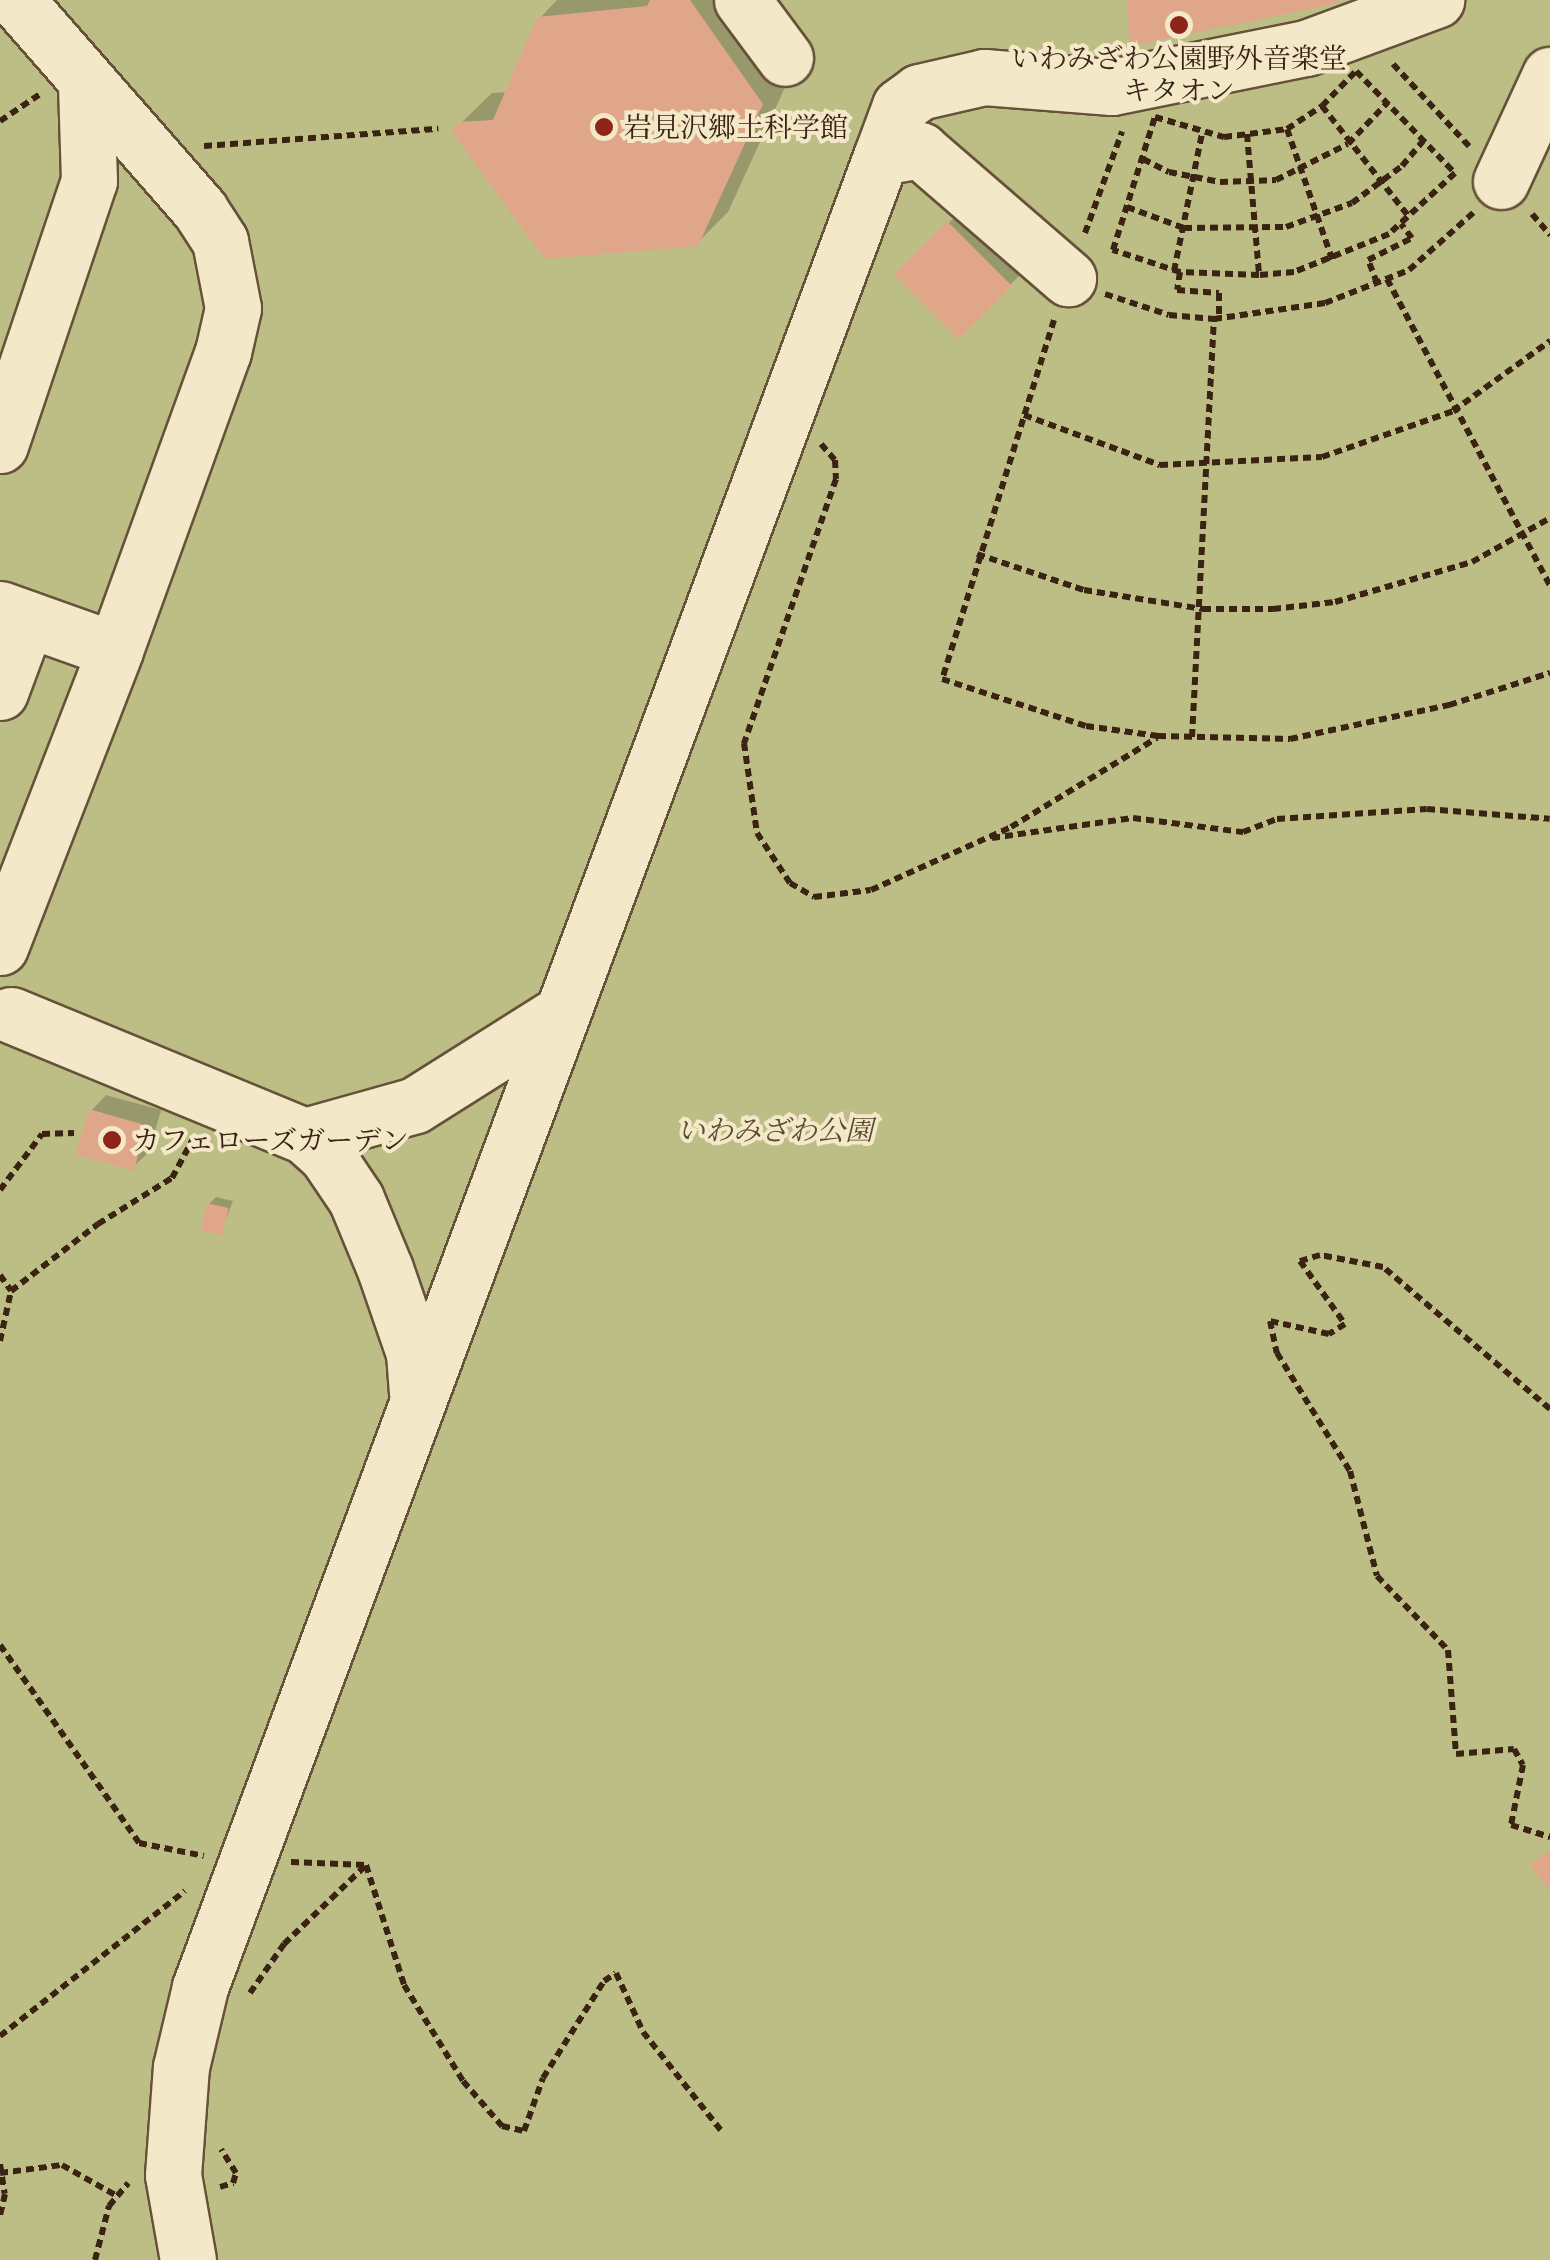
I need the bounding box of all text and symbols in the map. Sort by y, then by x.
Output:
marker: いわみざわ公園野外音楽堂 キタオン [1168,14,1190,36]
place label: いわみざわ公園野外音楽堂 キタオン [1011,41,1347,107]
place label: 岩見沢郷土科学館 [624,110,848,144]
marker: 岩見沢郷土科学館 [593,116,615,138]
park label: いわみざわ公園 [677,1113,873,1147]
place label: カフェローズガーデン [132,1123,412,1157]
marker: カフェローズガーデン [101,1129,123,1151]

